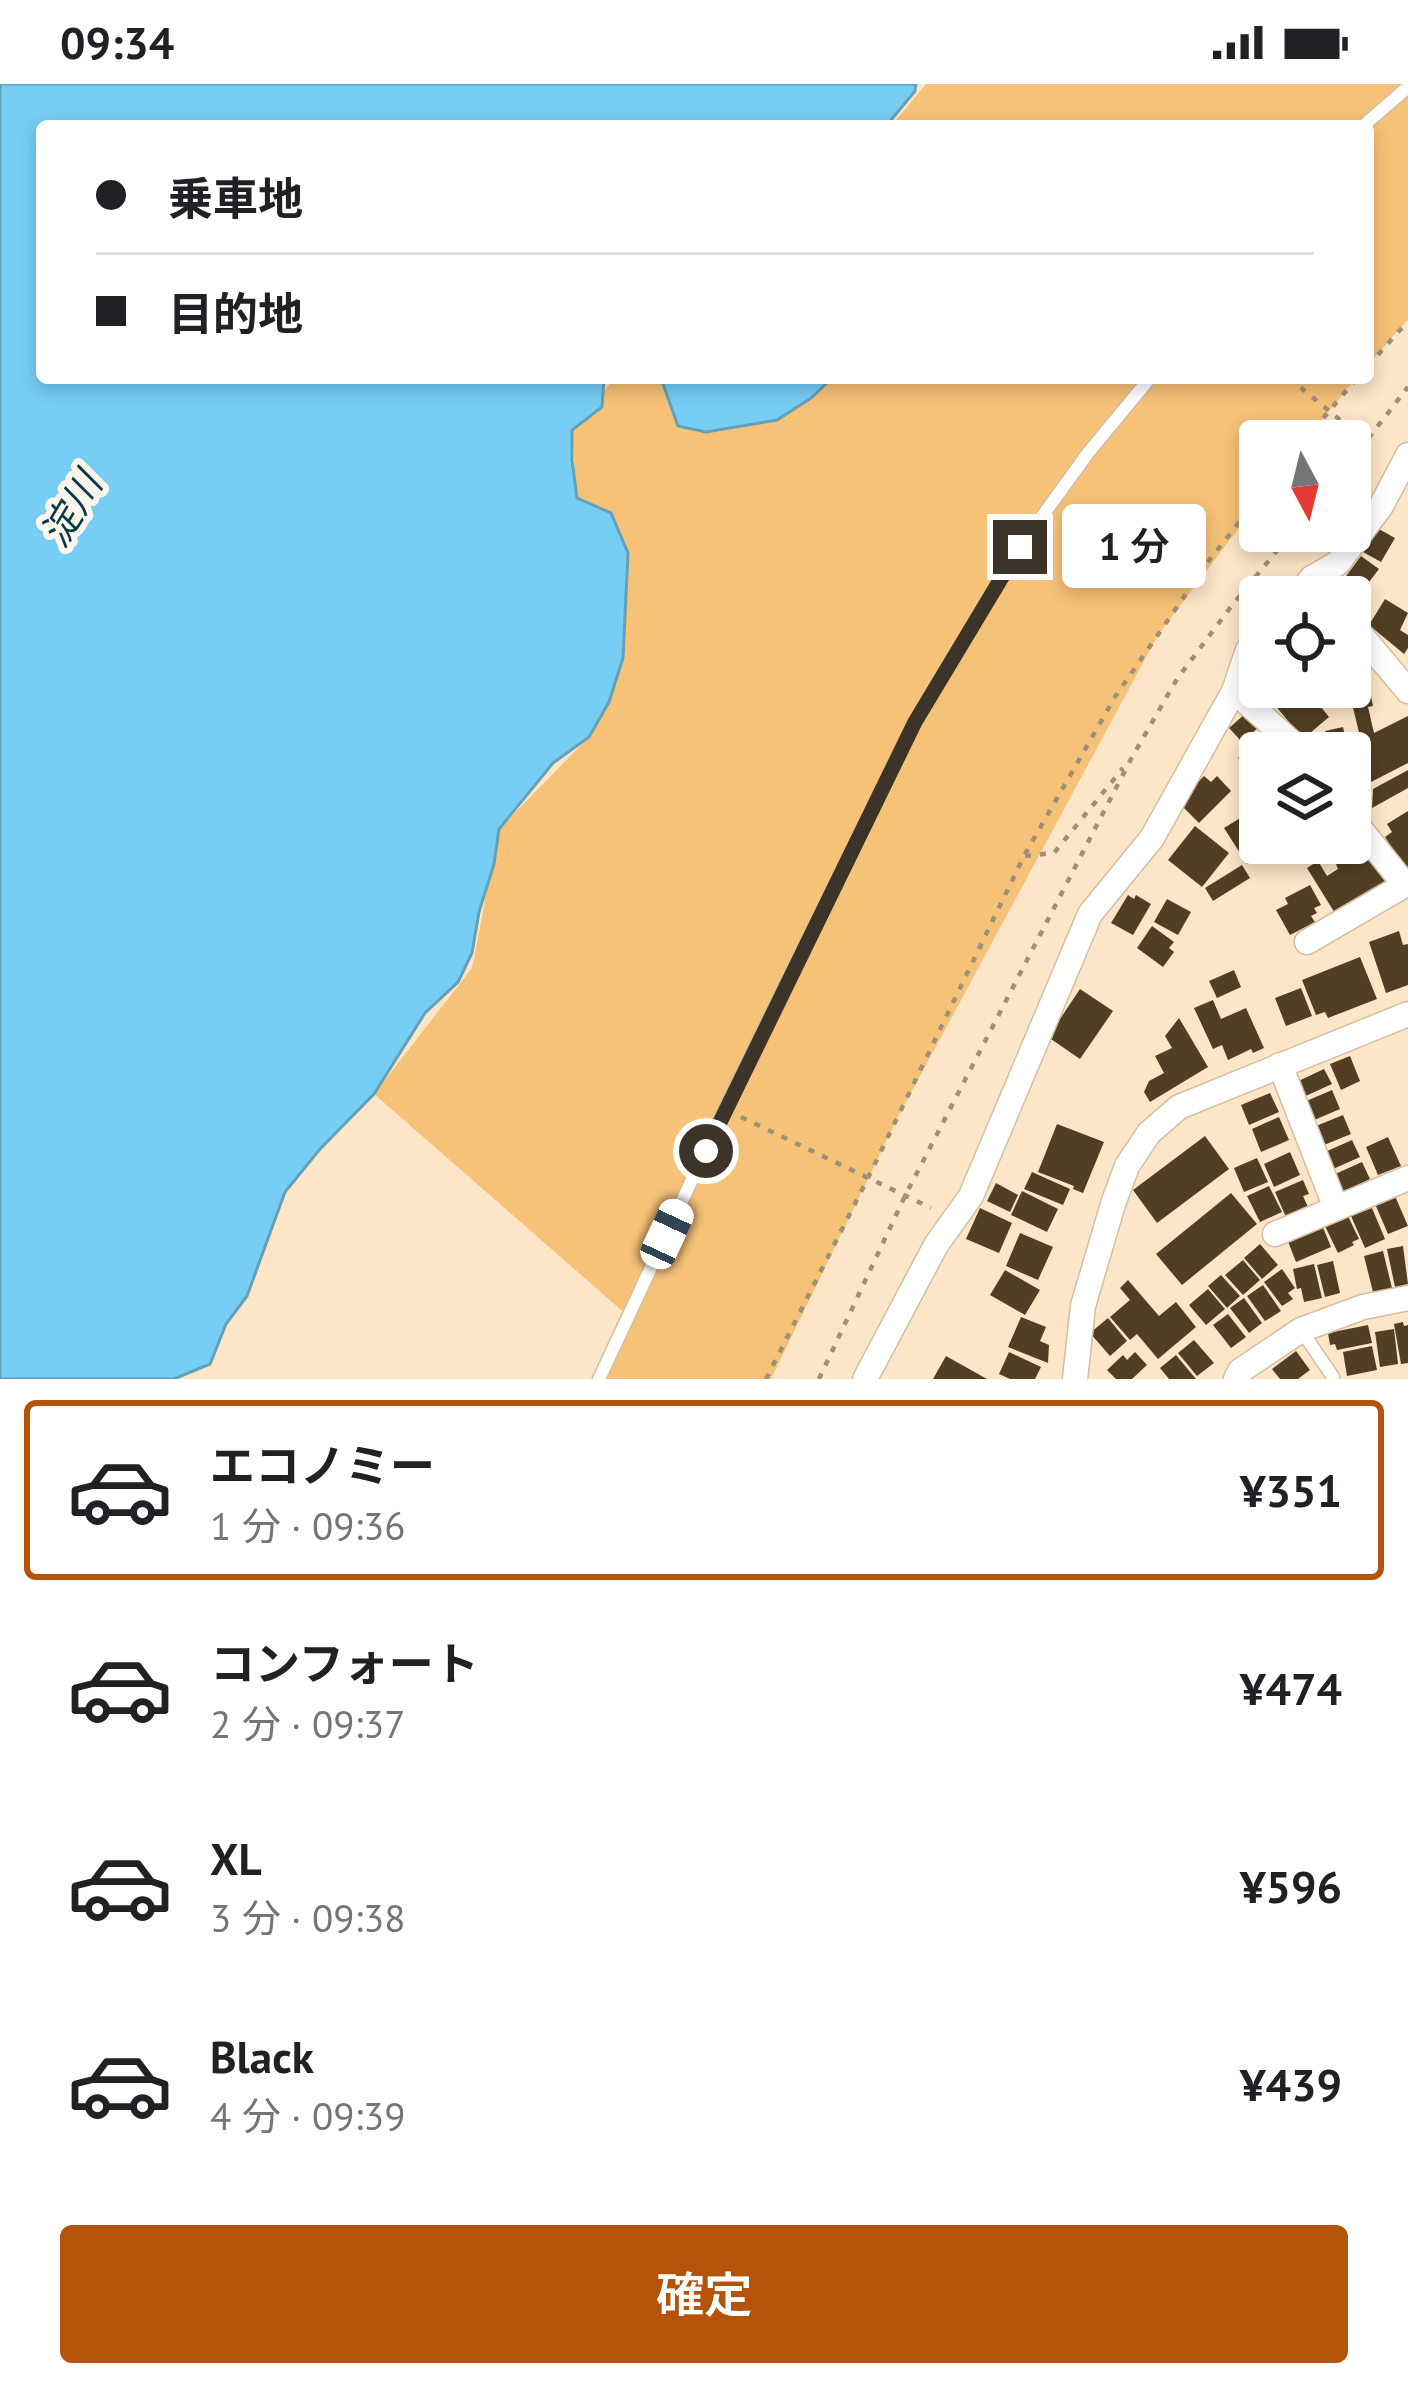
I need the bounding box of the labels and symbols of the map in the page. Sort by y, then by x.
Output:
north arrow [1239,420,1371,552]
water label: 淀川 [29,459,115,555]
callout: 1 分 [1062,505,1206,589]
route end [993,520,1047,574]
route start [679,1124,733,1178]
car [635,1194,699,1274]

